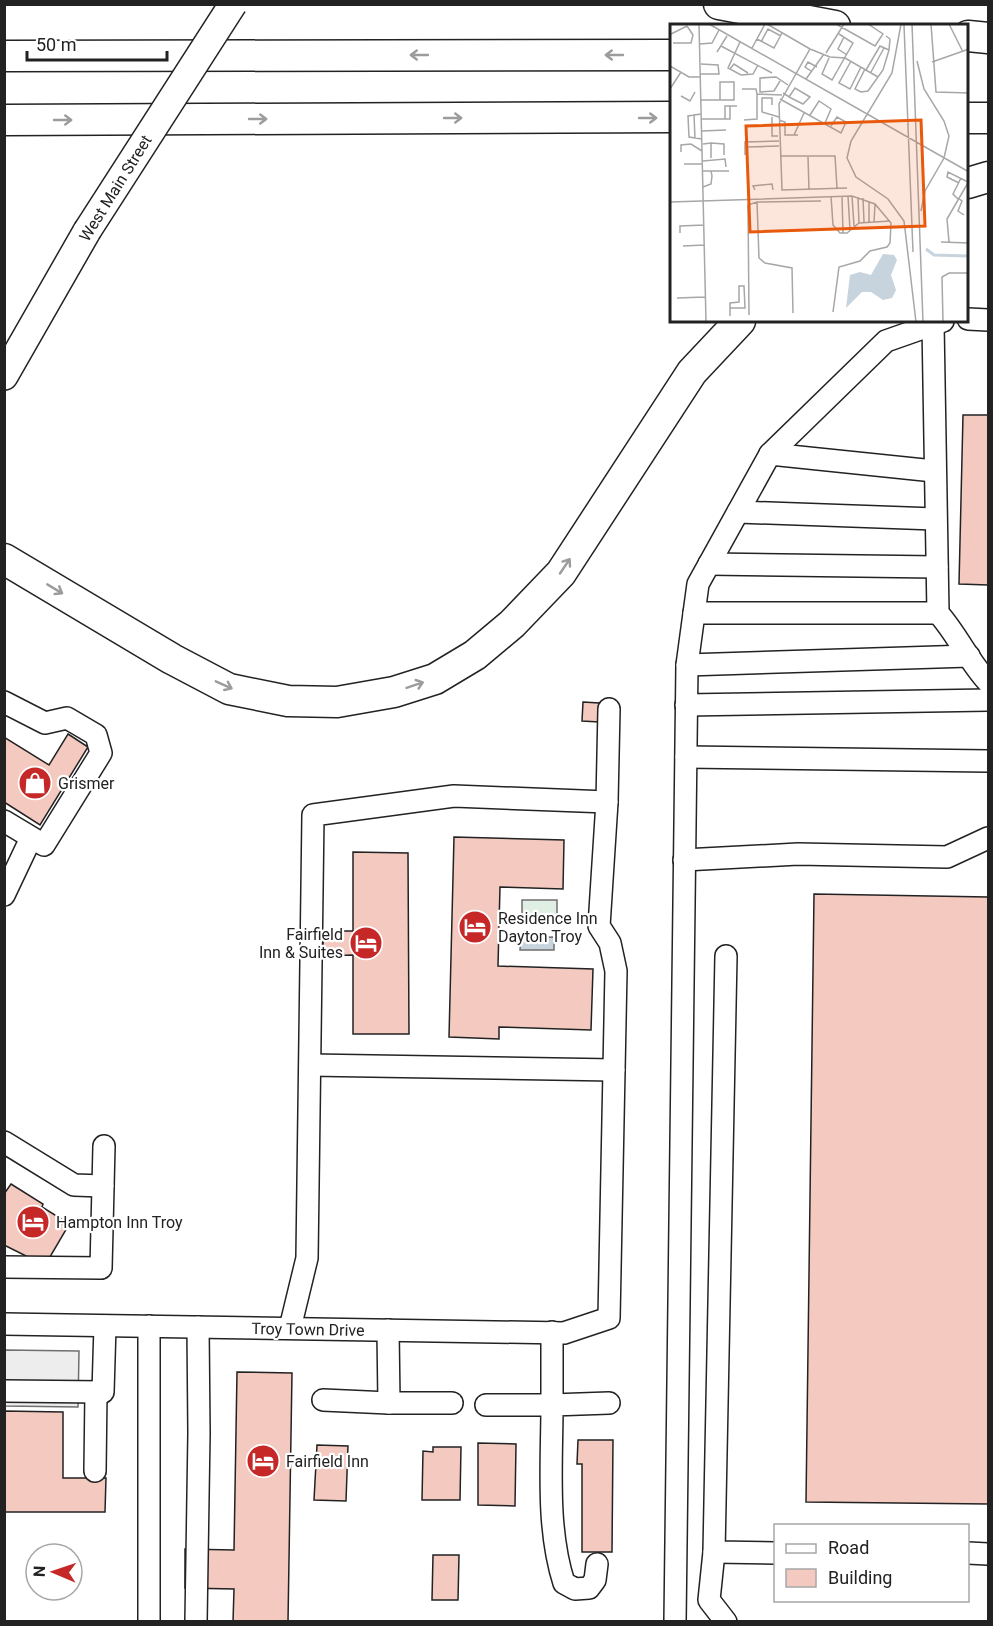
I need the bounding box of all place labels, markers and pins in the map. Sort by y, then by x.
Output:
shop icon: Grismer [17,765,53,801]
place label: Grismer [58,774,115,793]
hotel icon: Residence Inn Dayton Troy [457,909,493,945]
place label: Residence Inn Dayton Troy [498,909,598,946]
place label: Fairfield Inn & Suites [259,925,343,962]
hotel icon: Fairfield Inn & Suites [348,925,384,961]
hotel icon: Hampton Inn Troy [15,1204,51,1240]
place label: Hampton Inn Troy [56,1213,183,1232]
hotel icon: Fairfield Inn [245,1443,281,1479]
place label: Fairfield Inn [286,1452,369,1471]

